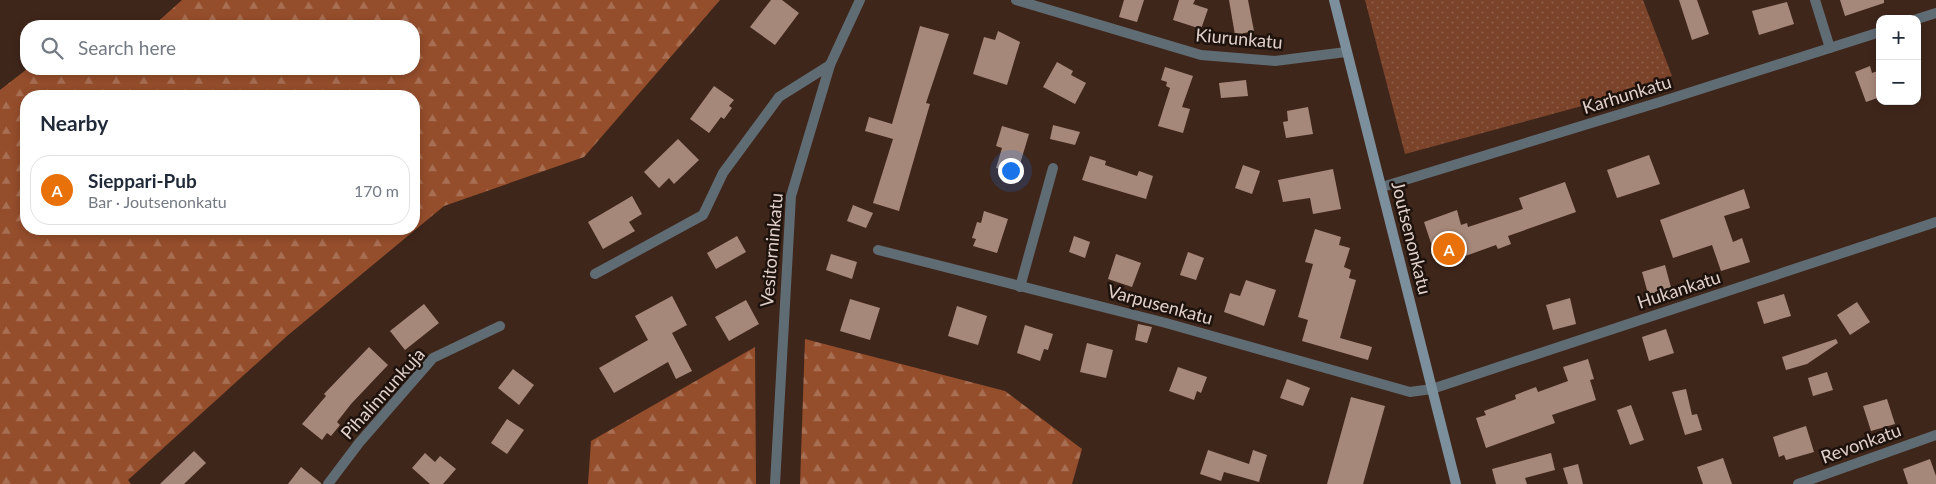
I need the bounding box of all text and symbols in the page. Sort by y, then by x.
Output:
map controls [1876,15,1921,105]
button: + [1876,15,1921,60]
search box [20,20,420,75]
street label: Kiurunkatu [1195,23,1284,53]
icon: search [38,34,66,62]
text: Search here [78,36,176,59]
button: − [1876,60,1921,105]
street label: Karhunkatu [1580,70,1674,118]
text: Nearby [40,110,108,135]
your location [998,158,1024,184]
text: Sieppari-Pub [88,169,197,192]
street label: Joutsenonkatu [1387,179,1437,297]
text: A [51,181,63,200]
text: 170 m [354,181,399,200]
text: Bar · Joutsenonkatu [88,192,227,211]
street label: Vesitorninkatu [755,192,787,308]
pin: A [1433,230,1465,268]
street label: Hukankatu [1634,265,1723,313]
street label: Varpusenkatu [1105,279,1215,329]
street label: Pihalinnunkuja [336,343,429,444]
street label: Revonkatu [1818,418,1904,468]

